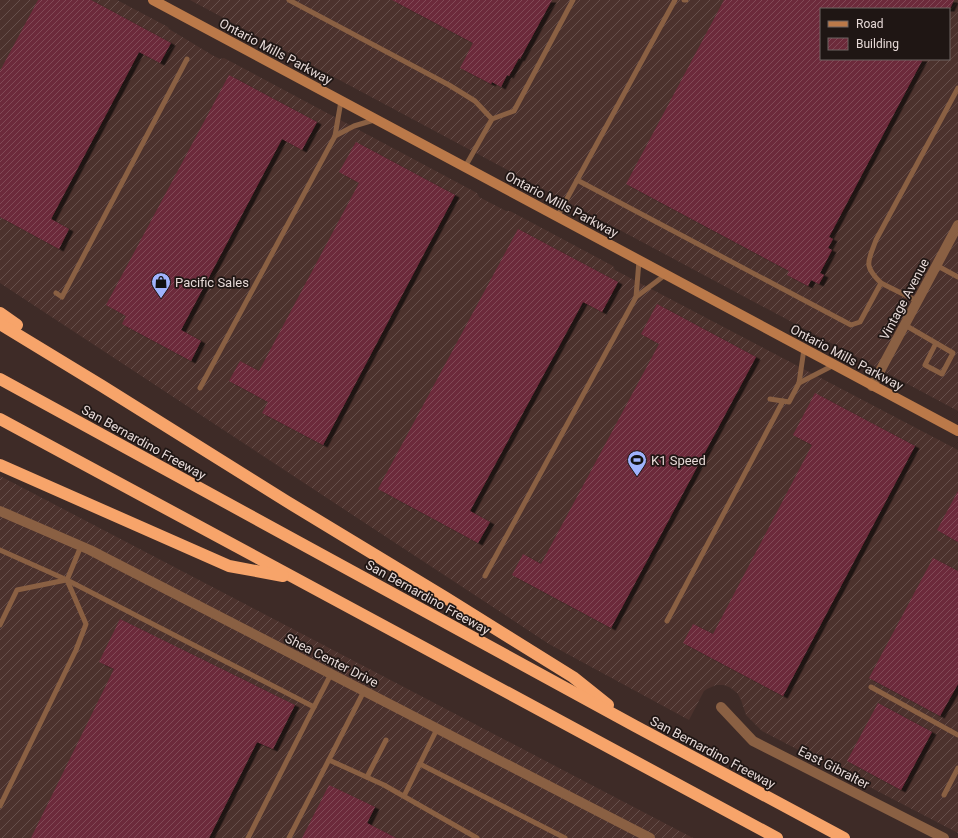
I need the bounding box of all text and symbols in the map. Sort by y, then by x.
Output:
legend [820,8,950,60]
street label: Ontario Mills Parkway [217,15,335,88]
text: Road [856,17,884,31]
text: Building [856,37,899,51]
street label: Ontario Mills Parkway [503,168,621,241]
street label: Vintage Avenue [877,256,932,342]
shop icon: Pacific Sales [150,271,172,299]
place label: Pacific Sales [175,275,249,290]
street label: Ontario Mills Parkway [788,321,906,394]
street label: San Bernardino Freeway [79,402,208,483]
sports icon: K1 Speed [626,449,648,477]
place label: K1 Speed [651,453,706,468]
street label: San Bernardino Freeway [363,557,492,638]
street label: Shea Center Drive [283,630,381,690]
street label: San Bernardino Freeway [648,713,778,792]
street label: East Gibralter [796,743,872,792]

